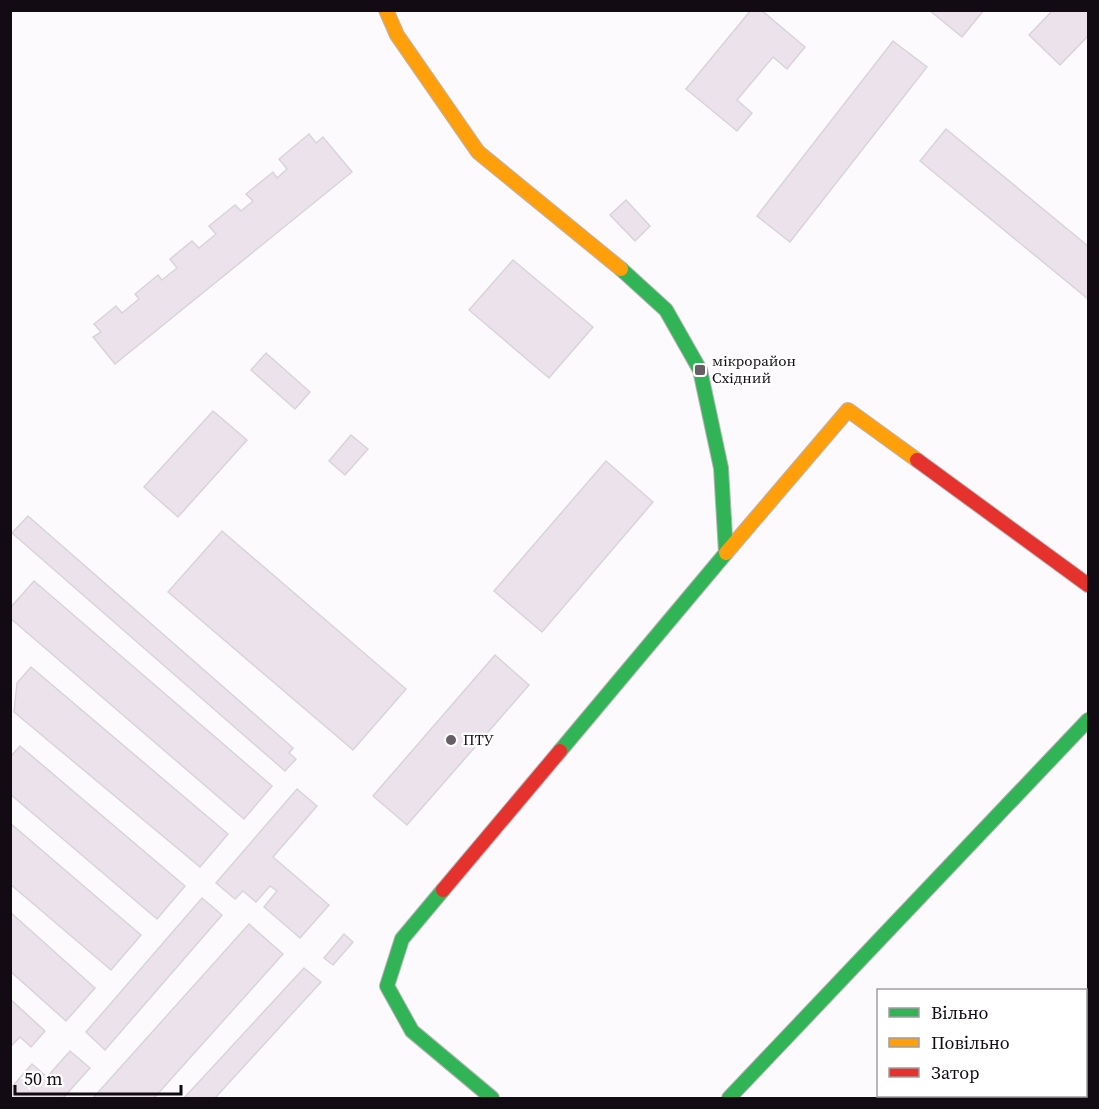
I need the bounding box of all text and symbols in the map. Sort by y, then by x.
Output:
place label: мікрорайон Східний [712,350,796,388]
marker: мікрорайон Східний [693,363,707,377]
place label: ПТУ [463,729,494,750]
marker: ПТУ [444,733,458,747]
legend [877,989,1087,1097]
text: Вільно [931,1000,988,1025]
text: Повільно [931,1030,1010,1055]
scale bar [15,1058,182,1096]
text: Затор [931,1060,979,1085]
text: 50 m [24,1066,62,1091]

